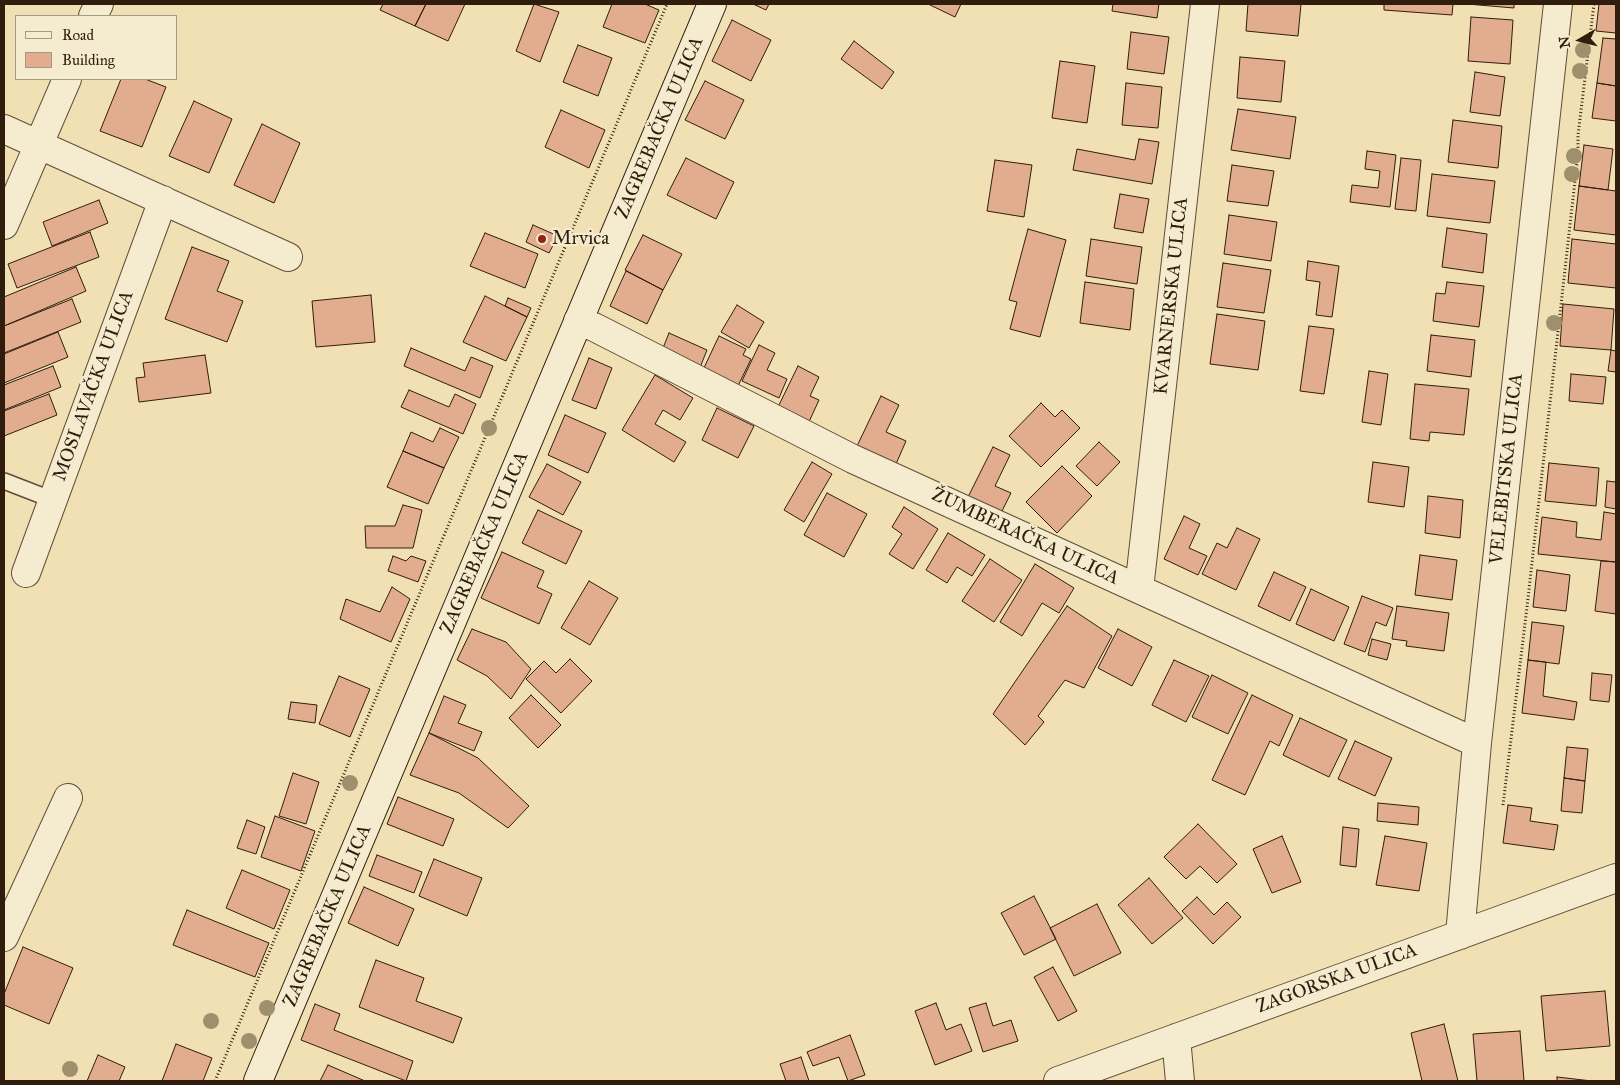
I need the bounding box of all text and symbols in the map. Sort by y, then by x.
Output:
legend [15,15,178,80]
north arrow [1555,15,1605,65]
text: Road [62,26,94,44]
street label: ZAGREBAČKA ULICA [611,33,709,223]
text: N [1555,35,1574,49]
text: Building [62,51,115,69]
street label: KVARNERSKA ULICA [1150,196,1194,396]
place label: Mrvica [552,228,609,250]
marker: Mrvica [536,233,548,245]
street label: MOSLAVAČKA ULICA [49,288,139,484]
street label: VELEBITSKA ULICA [1486,372,1528,566]
street label: ZAGREBAČKA ULICA [436,448,534,638]
street label: ŽUMBERAČKA ULICA [928,484,1122,590]
street label: ZAGREBAČKA ULICA [279,821,377,1011]
street label: ZAGORSKA ULICA [1253,939,1421,1019]

